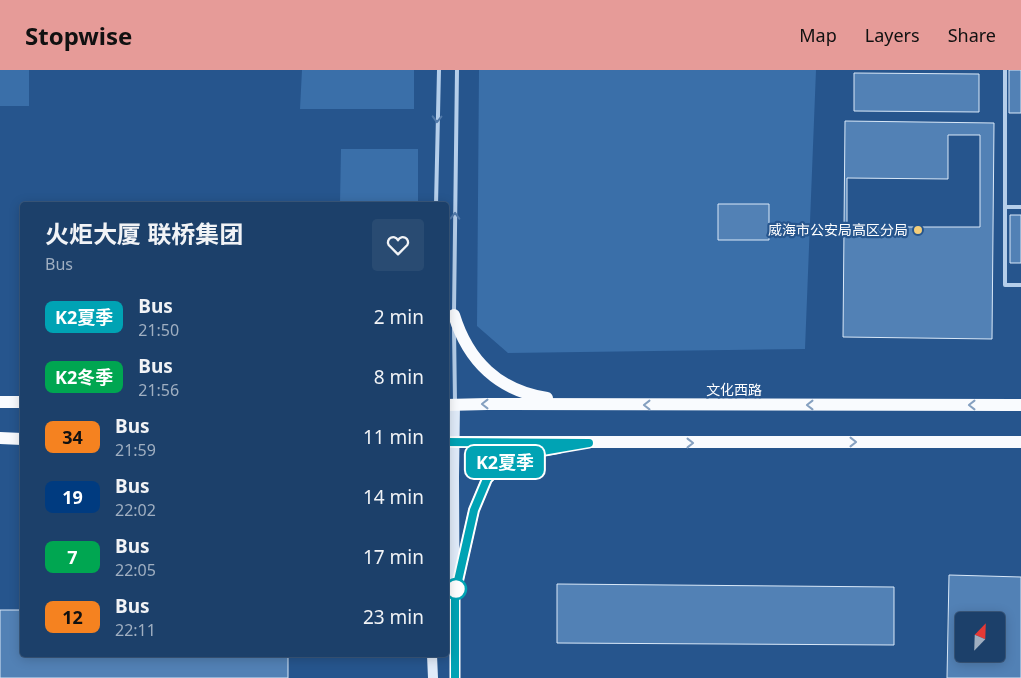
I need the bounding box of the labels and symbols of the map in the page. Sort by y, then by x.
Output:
one-way arrow [432,115,443,123]
one-way arrow [450,211,460,219]
place label: 威海市公安局高区分局 [768,220,908,239]
marker: 威海市公安局高区分局 [912,224,924,236]
street label: 文化西路 [706,380,762,399]
one-way arrow [481,399,488,409]
one-way arrow [643,400,651,410]
one-way arrow [806,400,814,410]
one-way arrow [968,400,976,410]
one-way arrow [849,437,857,447]
one-way arrow [686,438,694,448]
line badge: K2夏季 [470,446,540,478]
unlabelled marker [445,578,467,600]
north arrow [955,612,1005,662]

